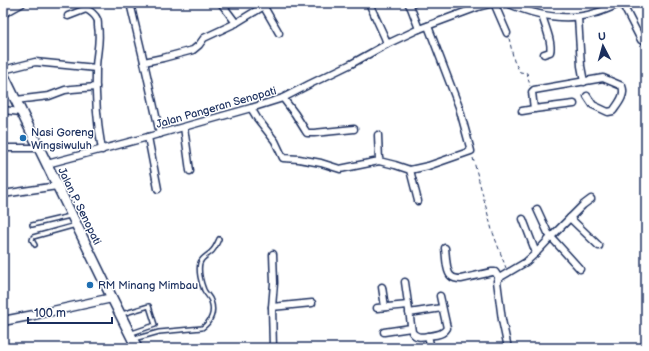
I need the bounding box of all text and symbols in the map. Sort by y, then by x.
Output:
north arrow [583,26,623,66]
text: U [597,30,607,43]
street label: Jalan Pangeran Senopati [155,84,278,131]
place label: Nasi Goreng Wingsiwuluh [31,126,94,152]
marker: Nasi Goreng Wingsiwuluh [18,133,28,143]
street label: Jalan P. Senopati [55,165,104,247]
place label: RM Minang Mimbau [98,279,198,292]
marker: RM Minang Mimbau [85,280,95,290]
scale bar [28,299,112,325]
text: 100 m [34,306,66,321]

